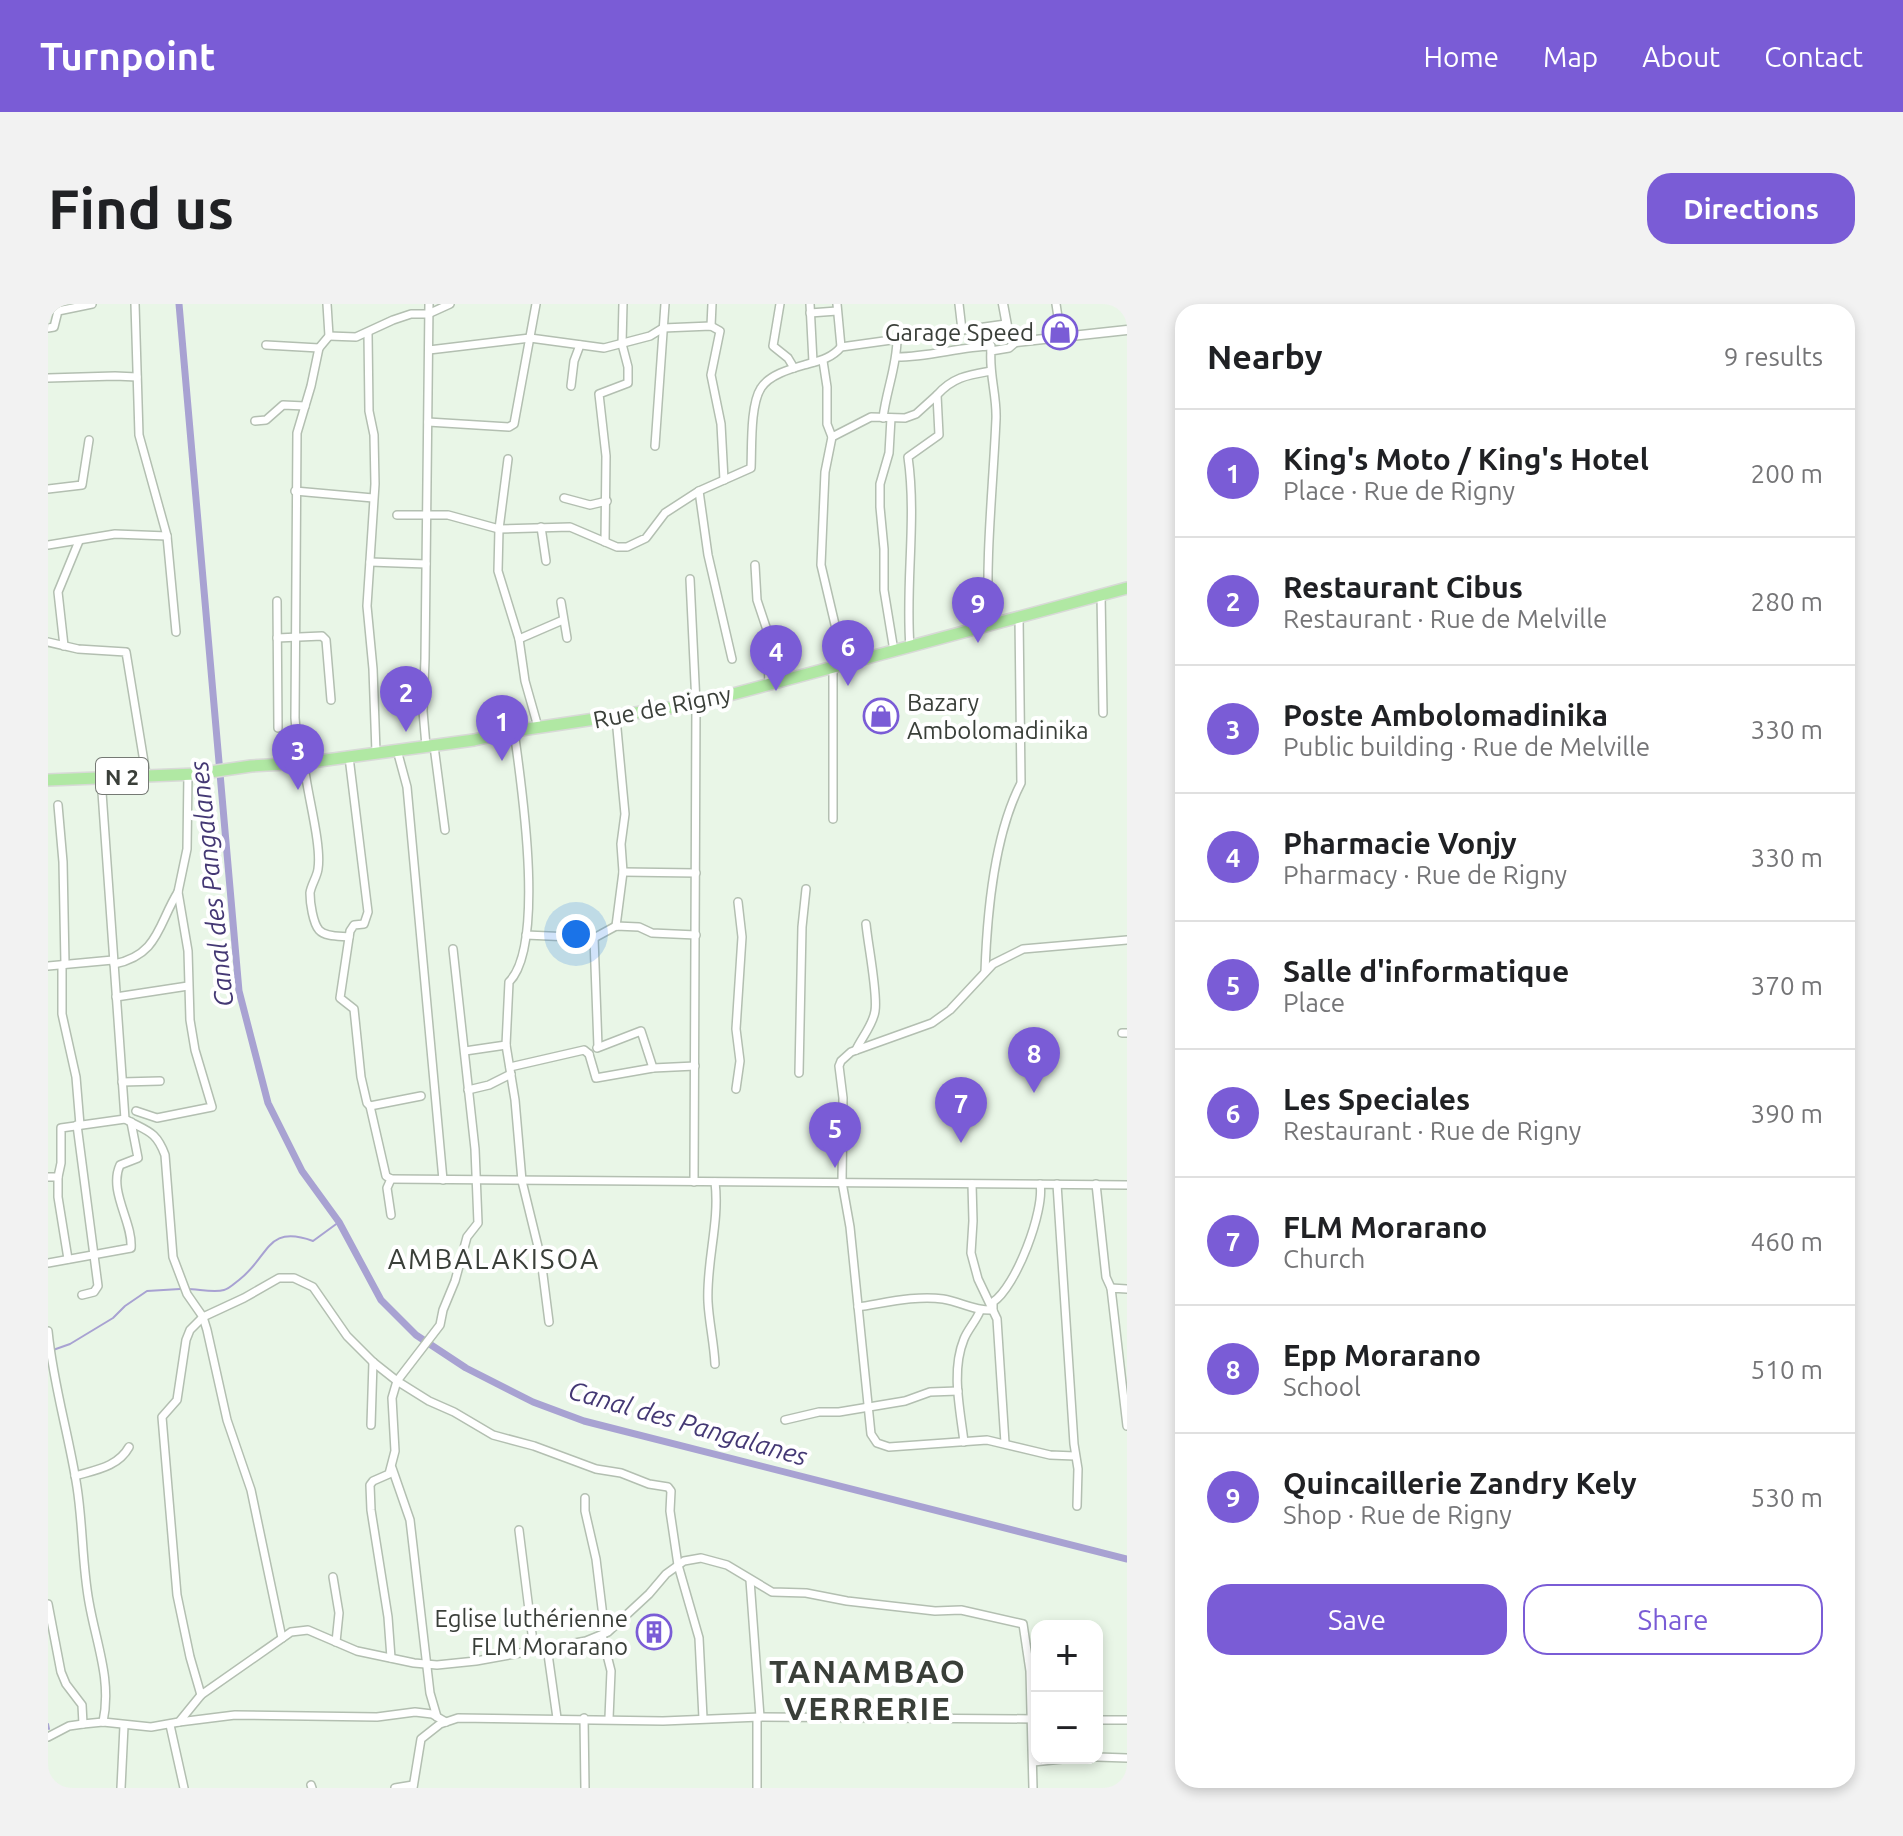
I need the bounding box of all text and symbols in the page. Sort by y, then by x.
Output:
text: Turnpoint [40,35,215,77]
text: Home [1424,41,1499,72]
text: Map [1543,41,1598,72]
text: About [1642,41,1720,72]
text: Contact [1764,41,1863,72]
button: Directions [1647,173,1855,244]
text: Find us [48,177,234,240]
shop icon: Garage Speed [1041,313,1079,351]
place label: Garage Speed [885,319,1034,346]
text: Nearby [1207,337,1322,375]
text: 9 results [1724,342,1823,371]
text: King's Moto / King's Hotel [1283,442,1649,476]
text: 1 [1226,459,1240,488]
text: 200 m [1751,459,1823,488]
text: Place · Rue de Rigny [1283,476,1515,505]
text: Restaurant Cibus [1283,570,1523,604]
pin: 9 [952,577,1004,643]
text: 2 [1226,587,1240,616]
text: 280 m [1751,587,1823,616]
text: Restaurant · Rue de Melville [1283,604,1607,633]
pin: 6 [822,620,874,686]
pin: 4 [750,625,802,691]
pin: 2 [380,666,432,732]
street label: Rue de Rigny [591,680,734,734]
place label: Bazary Ambolomadinika [907,689,1089,744]
pin: 1 [476,695,528,761]
shop icon: Bazary Ambolomadinika [862,697,900,735]
text: Poste Ambolomadinika [1283,698,1608,732]
text: 3 [1226,715,1240,744]
text: 330 m [1751,715,1823,744]
pin: 3 [272,724,324,790]
text: Public building · Rue de Melville [1283,732,1650,761]
road number: N 2 [96,758,148,794]
water label: Canal des Pangalanes [184,759,238,1009]
text: Pharmacie Vonjy [1283,826,1517,860]
text: 4 [1226,843,1240,872]
text: 330 m [1751,843,1823,872]
text: Pharmacy · Rue de Rigny [1283,860,1567,889]
your location [556,914,596,954]
text: Salle d'informatique [1283,954,1569,988]
text: 5 [1226,971,1240,1000]
text: 370 m [1751,971,1823,1000]
text: Place [1283,988,1345,1017]
pin: 8 [1008,1027,1060,1093]
pin: 7 [935,1077,987,1143]
text: Les Speciales [1283,1082,1470,1116]
text: 6 [1226,1099,1240,1128]
text: 390 m [1751,1099,1823,1128]
pin: 5 [809,1102,861,1168]
text: Restaurant · Rue de Rigny [1283,1116,1581,1145]
text: FLM Morarano [1283,1210,1487,1244]
text: 7 [1226,1227,1240,1256]
text: 460 m [1751,1227,1823,1256]
district label: AMBALAKISOA [388,1243,600,1274]
text: Church [1283,1244,1365,1273]
text: Epp Morarano [1283,1338,1481,1372]
text: 8 [1226,1355,1240,1384]
text: 510 m [1751,1355,1823,1384]
text: School [1283,1372,1361,1401]
water label: Canal des Pangalanes [565,1375,811,1471]
text: Quincaillerie Zandry Kely [1283,1466,1637,1500]
text: 9 [1226,1483,1240,1512]
text: 530 m [1751,1483,1823,1512]
text: Shop · Rue de Rigny [1283,1500,1512,1529]
button: Save [1207,1584,1507,1655]
button: Share [1523,1584,1823,1655]
place label: Eglise luthérienne FLM Morarano [435,1605,628,1660]
building icon: Eglise luthérienne FLM Morarano [635,1613,673,1651]
map controls [1031,1620,1103,1764]
button: + [1031,1620,1103,1692]
district label: TANAMBAO VERRERIE [769,1653,967,1726]
button: − [1031,1692,1103,1764]

